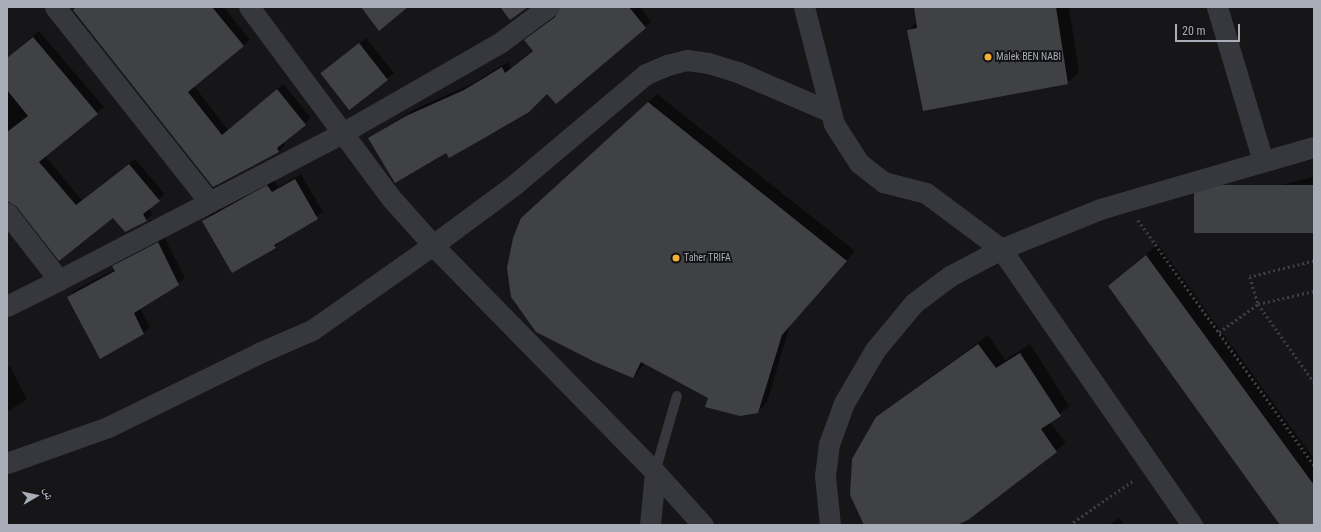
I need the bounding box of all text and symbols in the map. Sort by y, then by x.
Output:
scale bar [1177,16,1242,42]
text: 20 m [1182,24,1206,38]
place label: Malek BEN NABI [996,51,1061,63]
marker: Malek BEN NABI [983,52,993,62]
place label: Taher TRIFA [684,252,731,264]
marker: Taher TRIFA [671,253,681,263]
north arrow [16,476,56,516]
text: ش [41,487,56,501]

